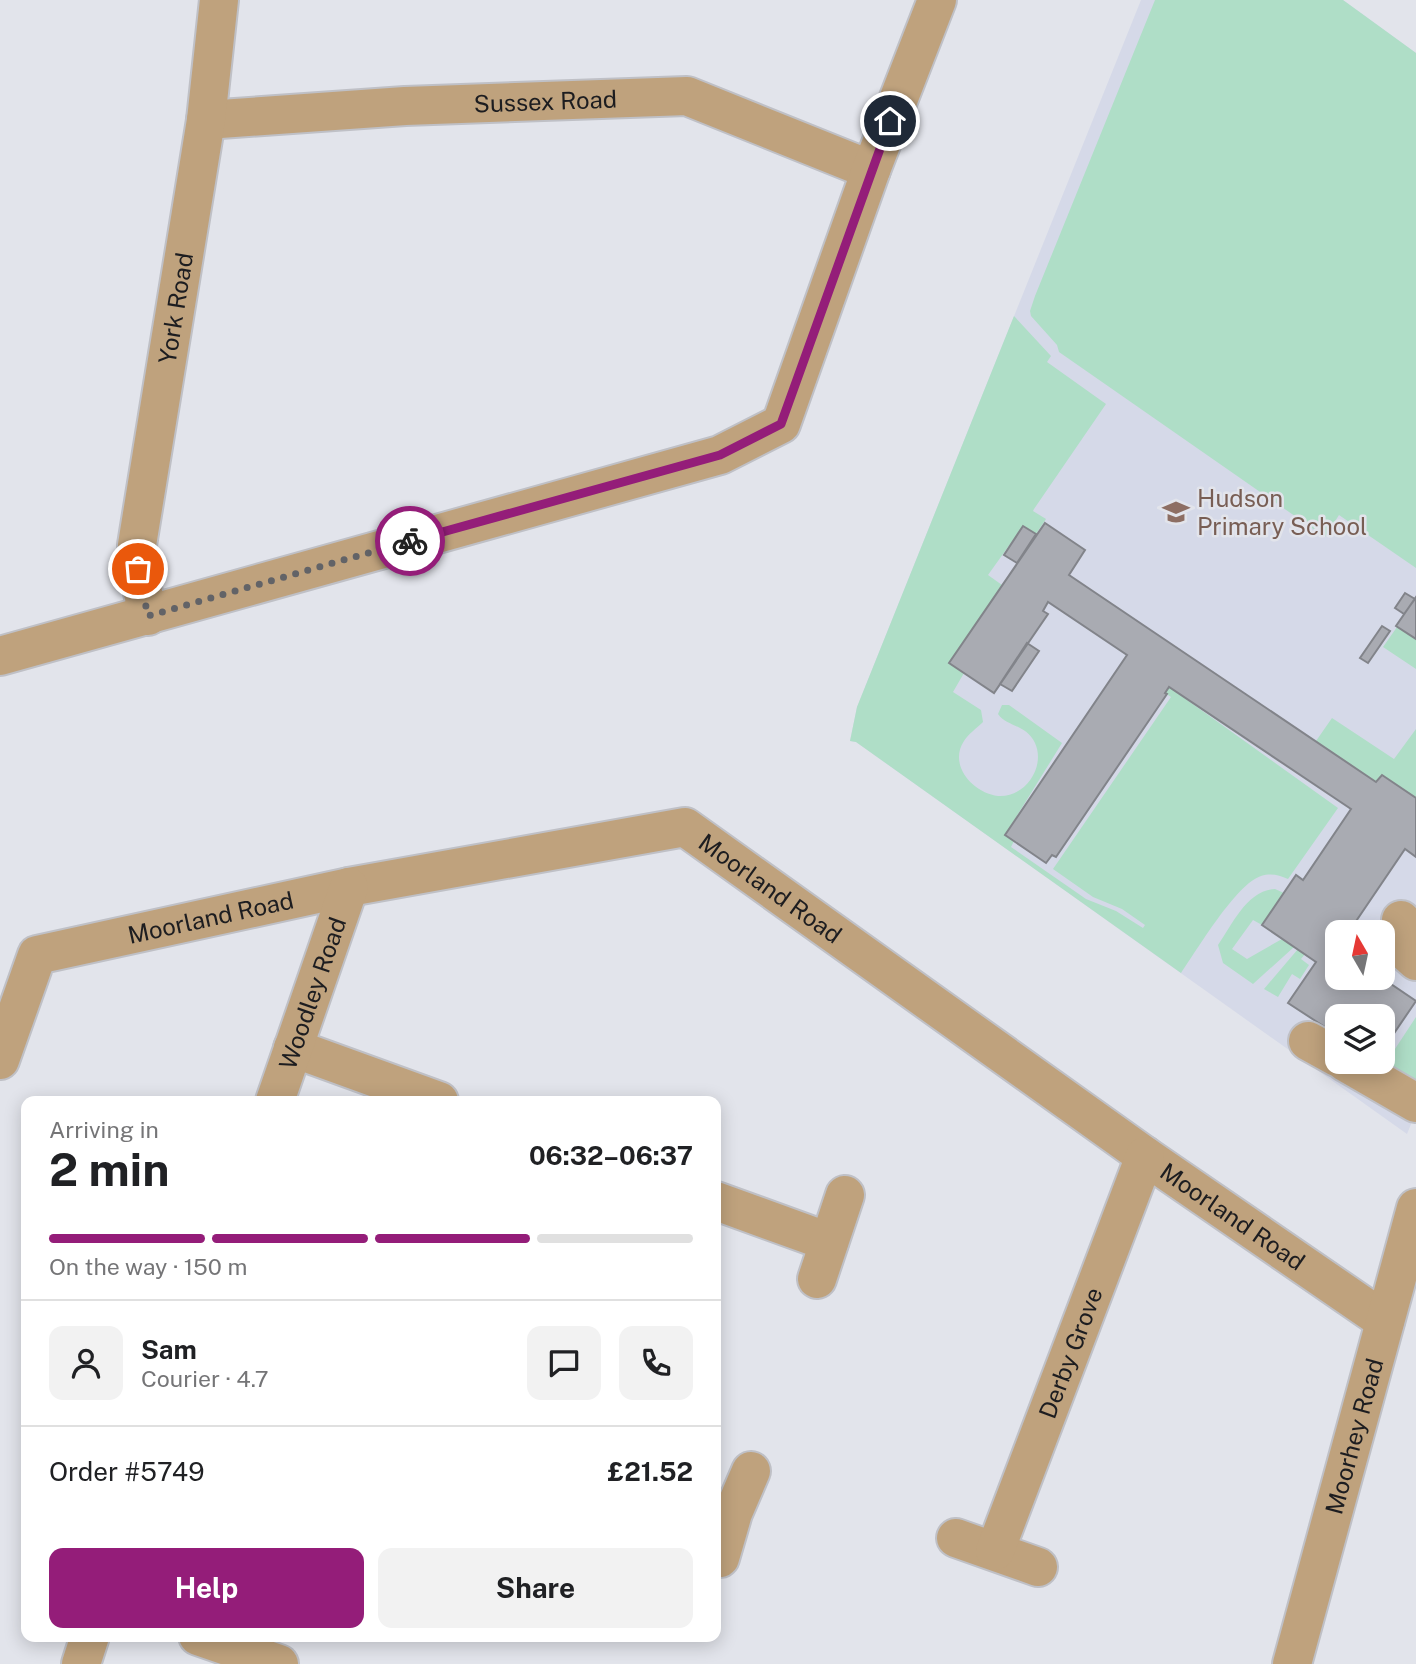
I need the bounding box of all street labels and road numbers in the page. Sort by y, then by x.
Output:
street label: Sussex Road [473,84,618,118]
street label: York Road [153,251,198,366]
street label: Moorland Road [694,828,847,949]
street label: Moorland Road [125,885,296,949]
street label: Woodley Road [273,914,351,1073]
street label: Moorland Road [1155,1157,1310,1276]
street label: Derby Grove [1033,1283,1108,1422]
street label: Moorhey Road [1319,1355,1388,1517]

